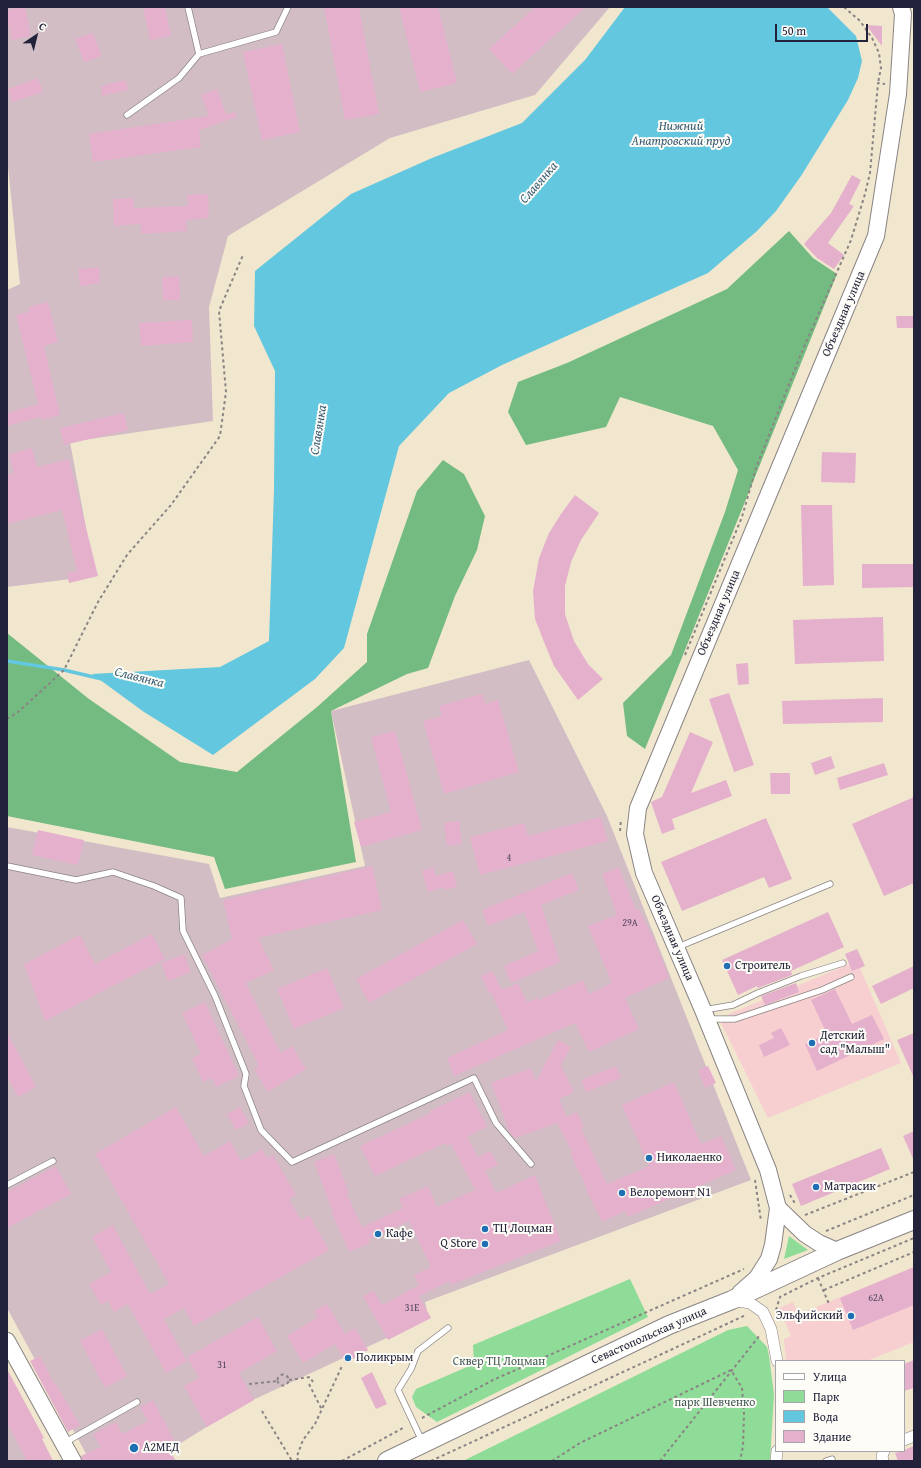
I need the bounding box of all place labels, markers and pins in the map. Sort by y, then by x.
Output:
place label: Строитель [735,959,791,973]
marker: Строитель [722,961,732,971]
place label: Детский сад "Малыш" [820,1029,890,1057]
marker: Детский сад "Малыш" [807,1038,817,1048]
place label: Николаенко [657,1151,722,1165]
marker: Николаенко [644,1153,654,1163]
place label: Матрасик [824,1180,876,1194]
marker: Матрасик [811,1182,821,1192]
place label: Велоремонт N1 [630,1186,711,1200]
marker: Велоремонт N1 [617,1188,627,1198]
place label: ТЦ Лоцман [493,1222,552,1236]
marker: ТЦ Лоцман [480,1224,490,1234]
place label: Кафе [386,1227,413,1241]
marker: Кафе [373,1229,383,1239]
place label: Q Store [440,1237,477,1251]
marker: Q Store [480,1239,490,1249]
place label: Эльфийский [776,1309,843,1323]
marker: Эльфийский [846,1311,856,1321]
place label: Поликрым [356,1351,413,1365]
marker: Поликрым [343,1353,353,1363]
place label: А2МЕД [143,1441,179,1455]
marker: А2МЕД [128,1442,140,1454]

